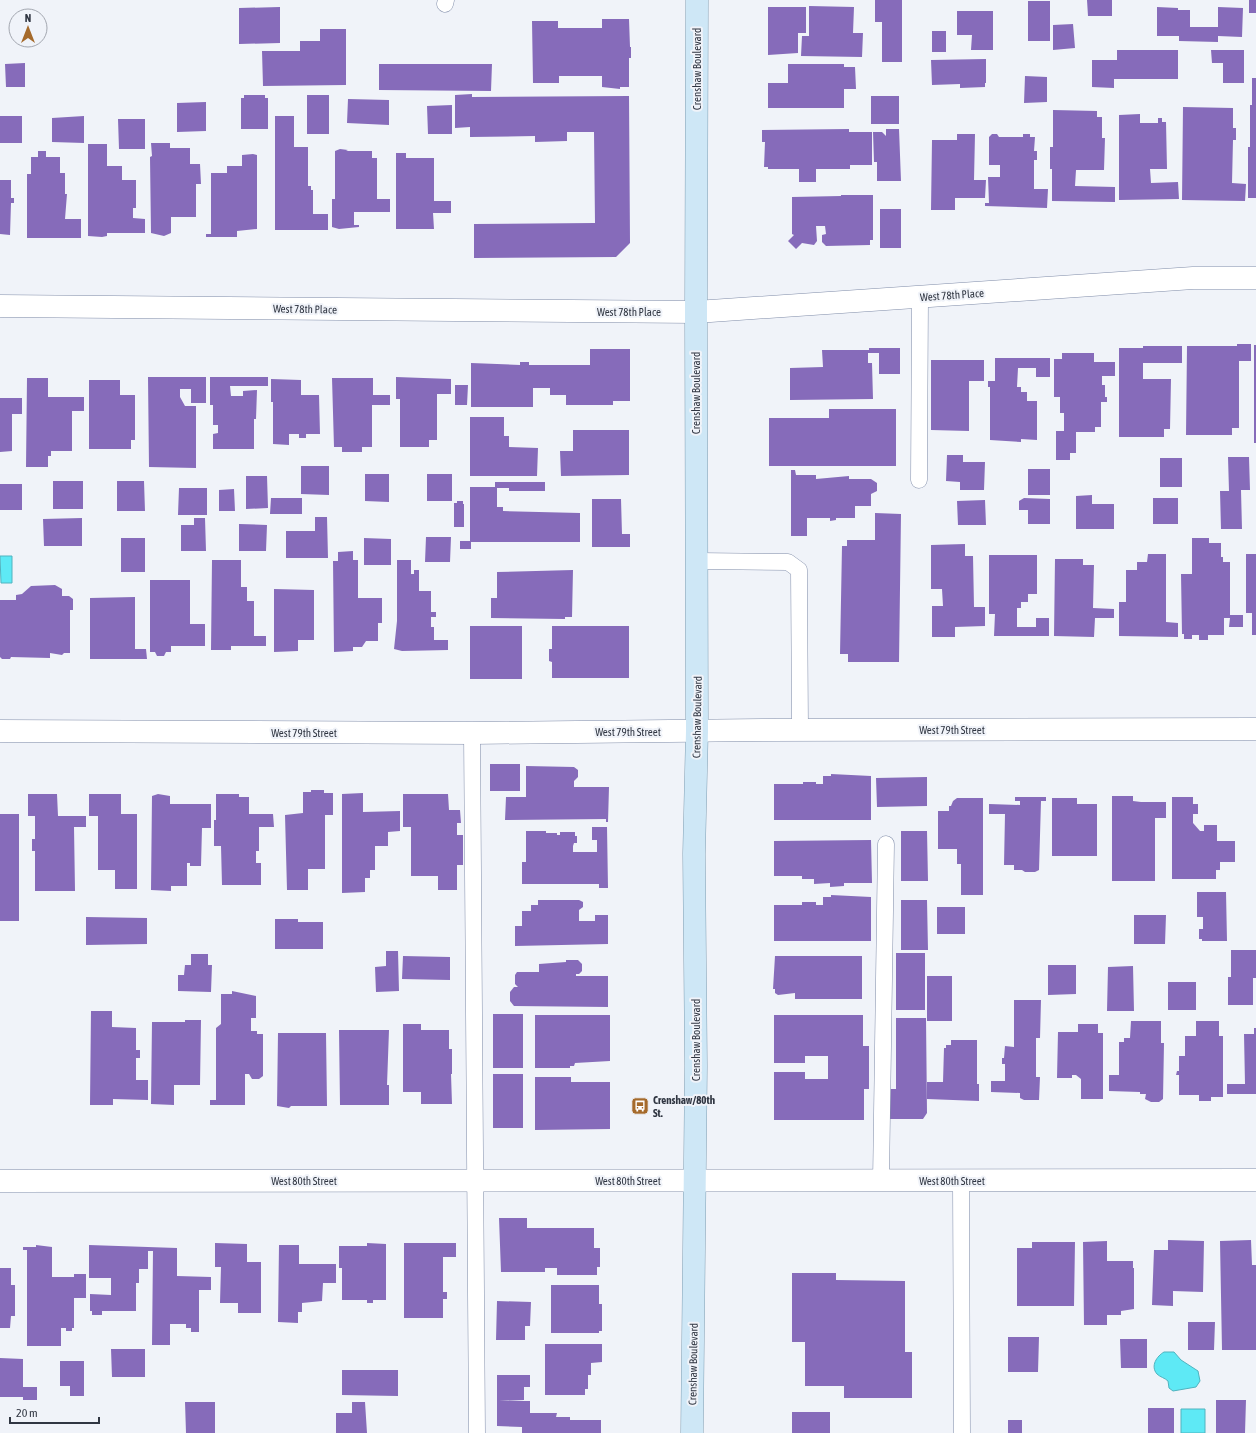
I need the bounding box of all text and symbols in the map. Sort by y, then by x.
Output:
north arrow [8,8,48,48]
text: N [25,12,31,24]
street label: Crenshaw Boulevard [691,28,703,110]
street label: West 78th Place [920,287,984,303]
street label: West 78th Place [273,302,337,316]
street label: West 78th Place [597,306,661,318]
street label: Crenshaw Boulevard [690,352,702,434]
street label: Crenshaw Boulevard [690,676,704,758]
street label: West 79th Street [919,724,985,736]
street label: West 79th Street [595,726,661,738]
street label: West 79th Street [271,727,337,739]
street label: Crenshaw Boulevard [690,999,702,1081]
place label: Crenshaw/80th St. [653,1094,715,1119]
bus stop icon: Crenshaw/80th St. [630,1096,650,1116]
street label: West 80th Street [271,1175,337,1187]
street label: West 80th Street [595,1175,661,1187]
street label: West 80th Street [919,1175,985,1187]
street label: Crenshaw Boulevard [686,1323,700,1405]
scale bar [10,1399,99,1425]
text: 20 m [16,1406,38,1420]

